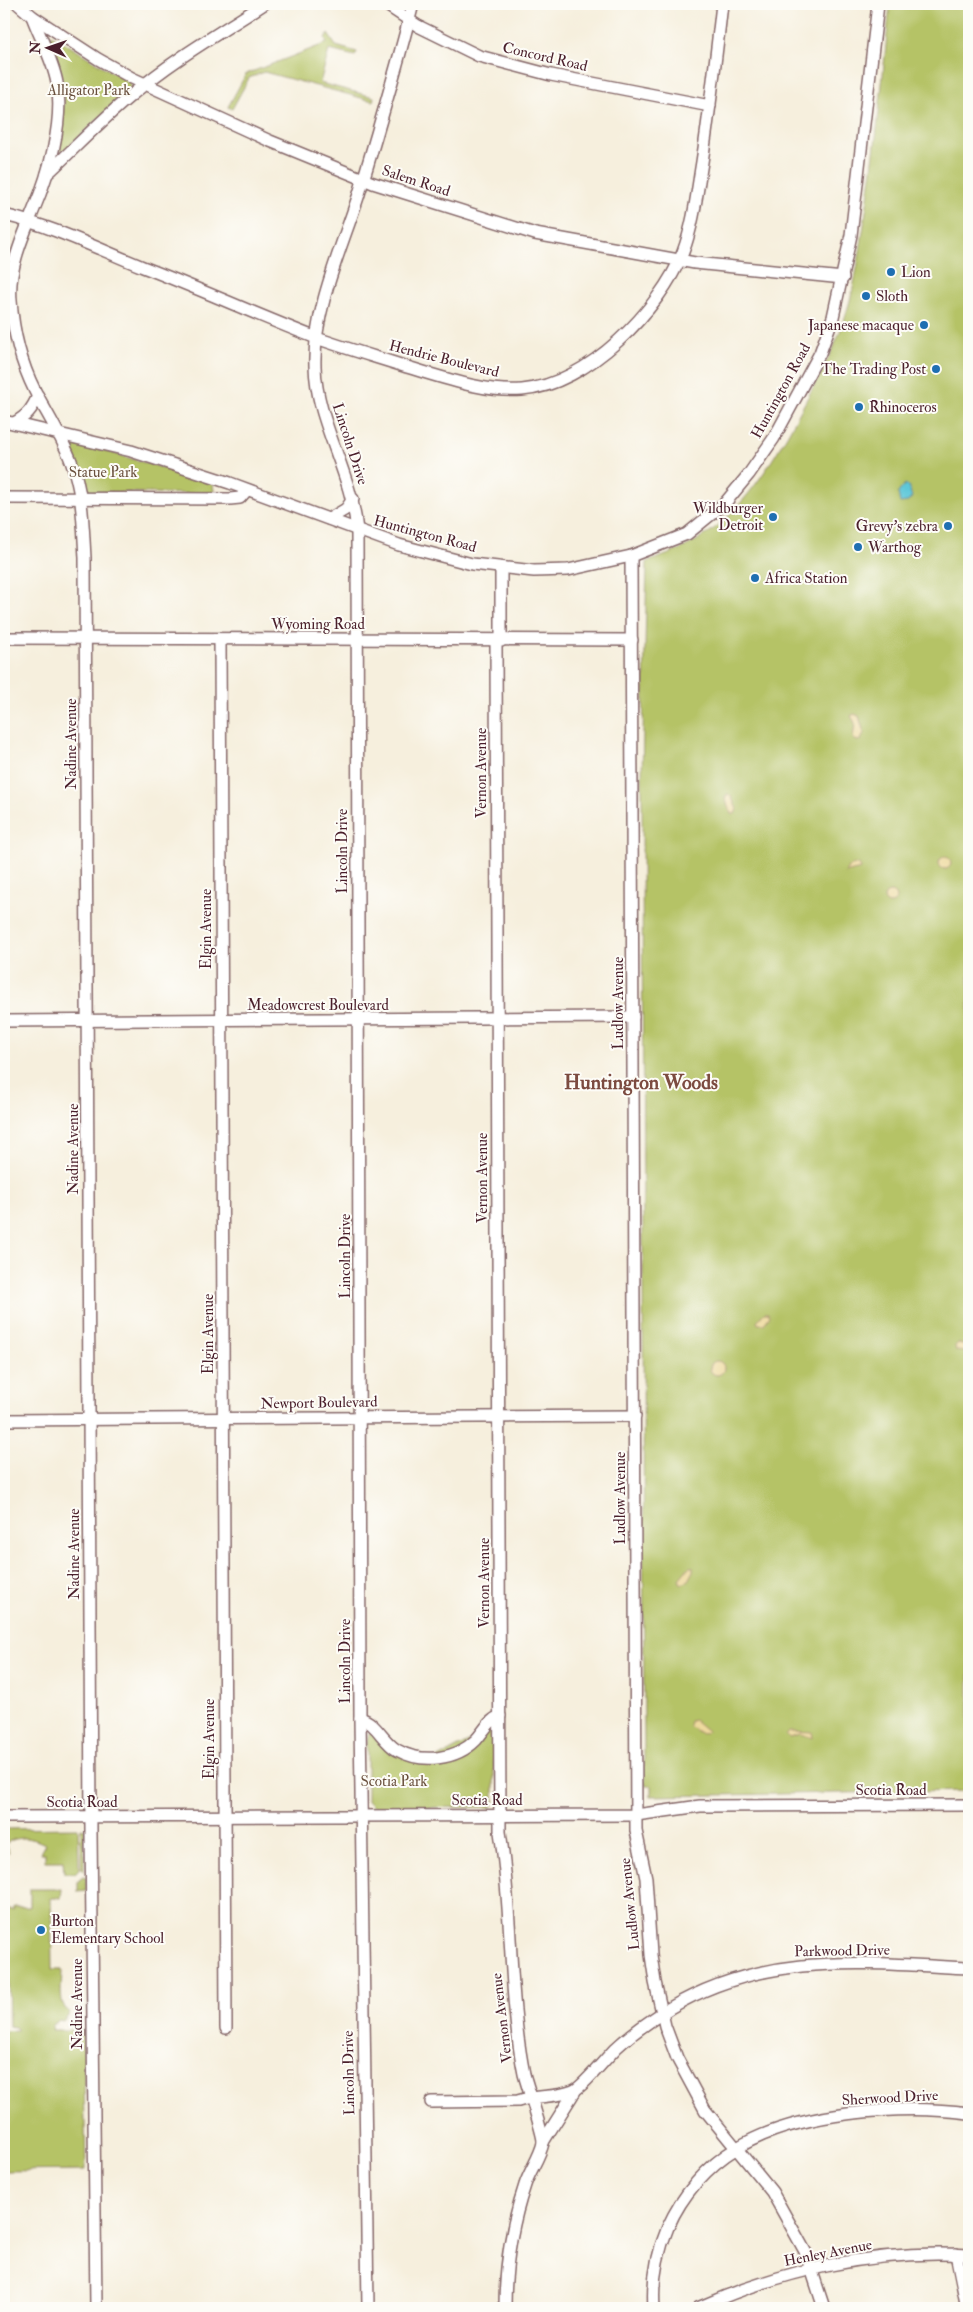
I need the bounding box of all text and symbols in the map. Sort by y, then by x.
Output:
north arrow [22,22,72,72]
street label: Concord Road [501,38,590,76]
text: N [27,41,44,55]
park label: Alligator Park [47,81,130,100]
street label: Salem Road [379,161,453,201]
place label: Lion [901,263,931,282]
marker: Lion [885,266,897,278]
place label: Sloth [876,287,908,306]
marker: Sloth [860,290,872,302]
place label: Japanese macaque [807,316,914,336]
marker: Japanese macaque [918,319,930,331]
street label: Hendrie Boulevard [387,336,502,382]
street label: Huntington Road [747,340,815,442]
place label: The Trading Post [821,360,926,379]
marker: The Trading Post [930,363,942,375]
place label: Rhinoceros [869,398,937,417]
street label: Lincoln Drive [328,401,372,487]
marker: Rhinoceros [853,401,865,413]
park label: Statue Park [69,463,137,482]
place label: Wildburger Detroit [692,499,763,535]
street label: Huntington Road [371,511,479,557]
marker: Wildburger Detroit [767,511,779,523]
place label: Grevy's zebra [856,517,939,536]
marker: Grevy's zebra [942,520,954,532]
place label: Warthog [867,538,922,557]
marker: Warthog [852,541,864,553]
place label: Africa Station [764,569,848,588]
marker: Africa Station [749,572,761,584]
street label: Wyoming Road [270,615,365,634]
street label: Nadine Avenue [62,698,81,790]
street label: Vernon Avenue [472,728,491,818]
street label: Lincoln Drive [333,809,352,893]
street label: Elgin Avenue [197,889,216,969]
street label: Ludlow Avenue [609,957,628,1049]
street label: Meadowcrest Boulevard [247,996,389,1015]
district label: Huntington Woods [564,1070,718,1096]
street label: Nadine Avenue [64,1103,83,1195]
street label: Vernon Avenue [473,1133,492,1223]
street label: Lincoln Drive [336,1214,355,1298]
street label: Elgin Avenue [199,1294,218,1374]
street label: Newport Boulevard [260,1392,378,1415]
street label: Ludlow Avenue [611,1452,630,1544]
street label: Nadine Avenue [65,1508,84,1600]
street label: Vernon Avenue [475,1538,494,1628]
street label: Lincoln Drive [336,1619,355,1703]
street label: Elgin Avenue [200,1699,219,1779]
park label: Scotia Park [360,1772,428,1791]
street label: Scotia Road [855,1781,927,1800]
street label: Scotia Road [451,1791,523,1810]
street label: Scotia Road [46,1793,118,1812]
street label: Ludlow Avenue [616,1857,644,1951]
place label: Burton Elementary School [51,1912,164,1948]
marker: Burton Elementary School [35,1924,47,1936]
street label: Parkwood Drive [794,1941,890,1961]
street label: Nadine Avenue [68,1958,87,2050]
street label: Vernon Avenue [487,1972,517,2064]
street label: Lincoln Drive [339,2030,359,2116]
street label: Sherwood Drive [841,2086,939,2110]
street label: Henley Avenue [782,2235,874,2271]

